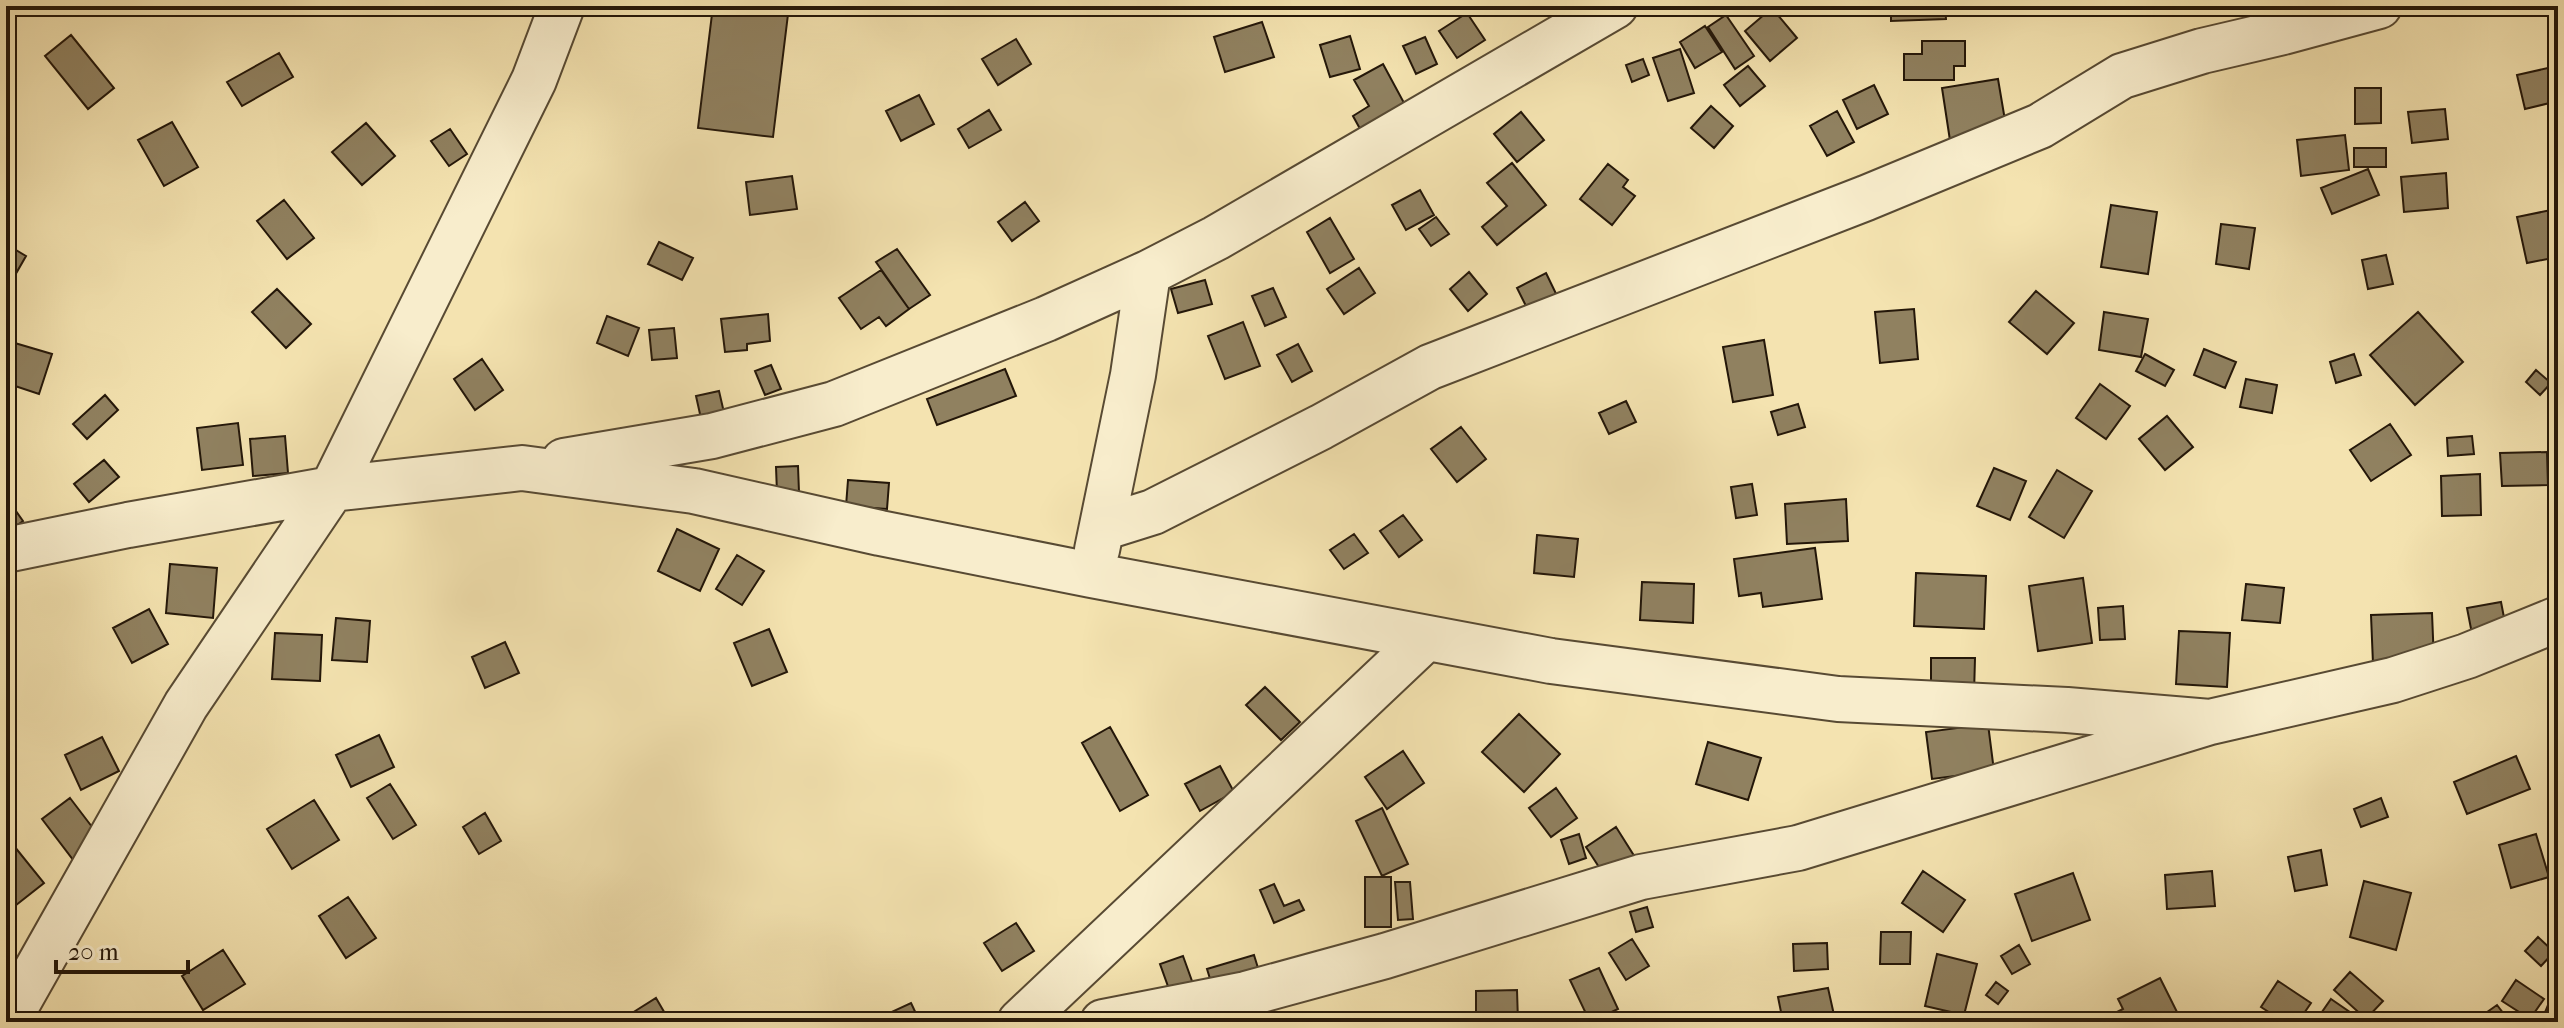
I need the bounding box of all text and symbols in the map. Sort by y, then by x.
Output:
scale bar [56,924,188,974]
text: 20 m [68,938,119,966]

